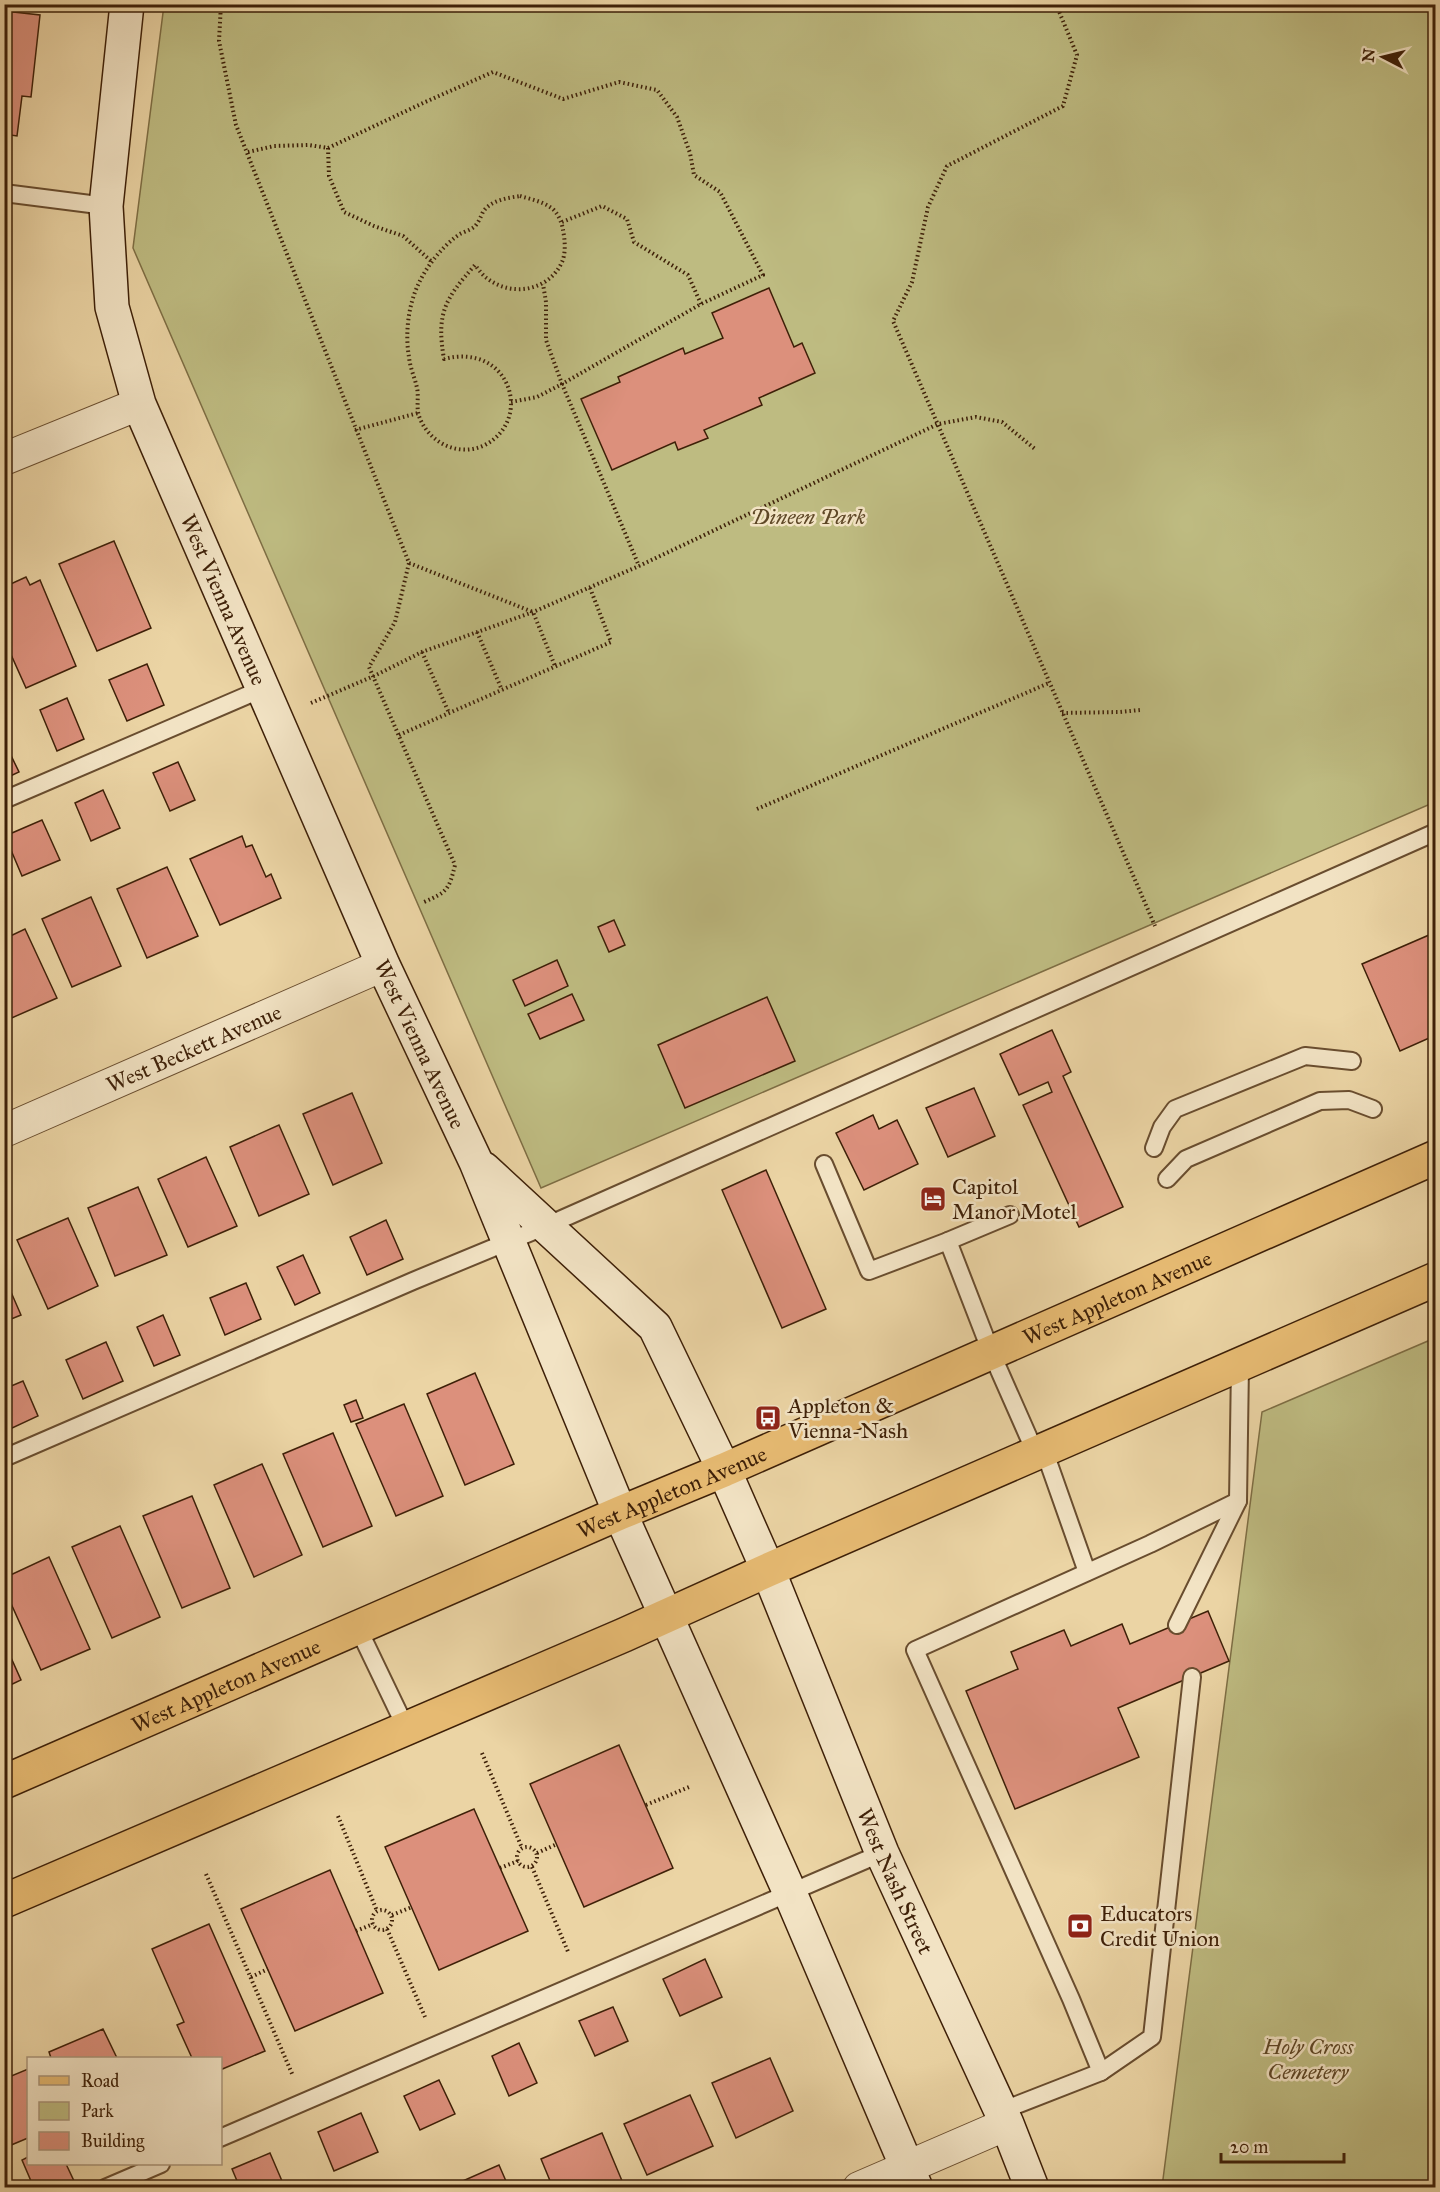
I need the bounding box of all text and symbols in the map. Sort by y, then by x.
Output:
north arrow [1353,27,1413,87]
text: N [1358,47,1379,63]
park label: Dineen Park [750,503,866,530]
street label: West Vienna Avenue [175,510,273,689]
street label: West Vienna Avenue [369,955,472,1133]
street label: West Beckett Avenue [102,998,285,1098]
place label: Capitol Manor Motel [952,1173,1077,1225]
hotel icon: Capitol Manor Motel [918,1184,948,1214]
street label: West Appleton Avenue [1018,1244,1216,1351]
place label: Appleton & Vienna-Nash [787,1392,908,1444]
bus stop icon: Appleton & Vienna-Nash [753,1403,783,1433]
street label: West Appleton Avenue [573,1440,771,1544]
street label: West Appleton Avenue [127,1632,324,1738]
street label: West Nash Street [852,1804,940,1958]
place label: Educators Credit Union [1100,1900,1220,1952]
bank icon: Educators Credit Union [1065,1911,1095,1941]
park label: Holy Cross Cemetery [1262,2033,1354,2085]
legend [27,2057,222,2165]
text: Road [81,2070,119,2092]
text: Park [81,2100,114,2122]
scale bar [1221,2126,1344,2164]
text: Building [81,2130,145,2153]
text: 20 m [1230,2136,1268,2158]

